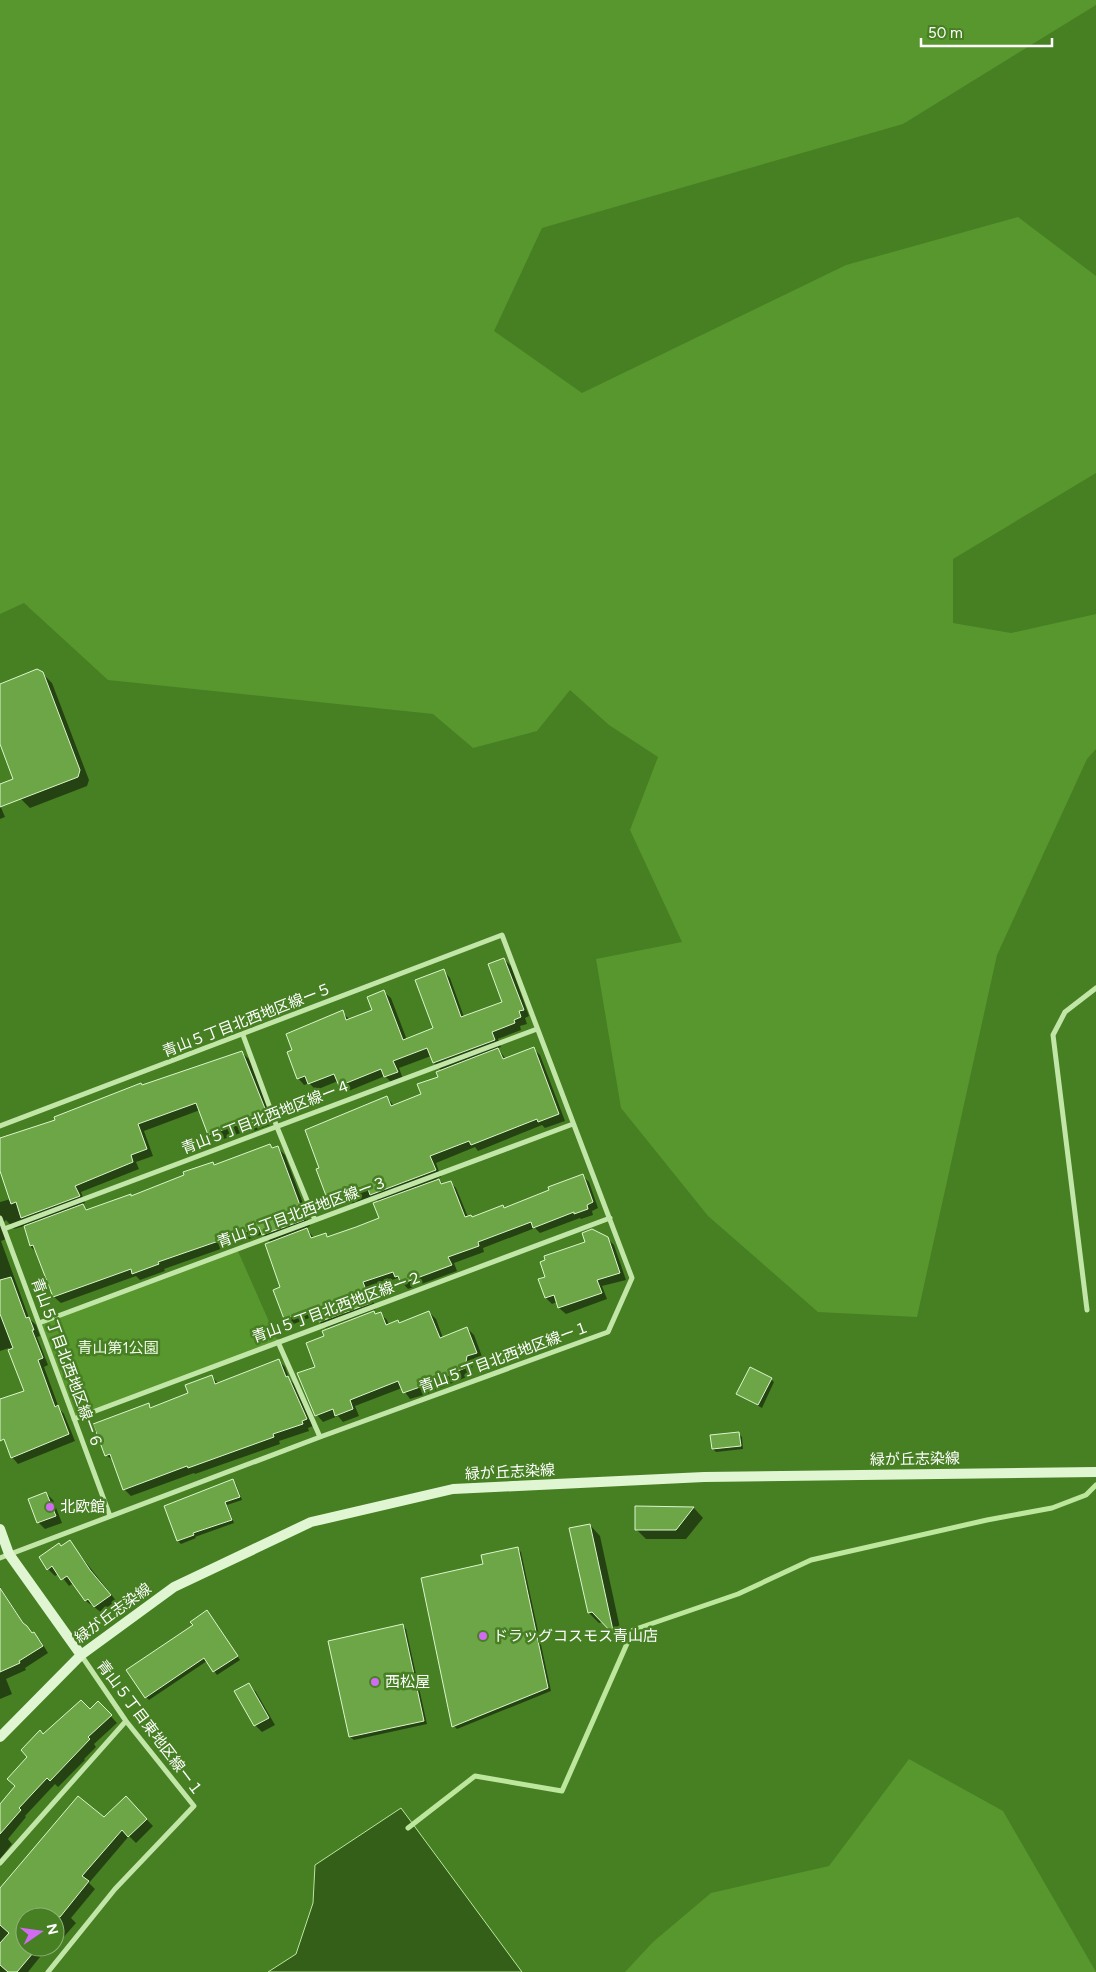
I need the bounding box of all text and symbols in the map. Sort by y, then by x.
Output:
scale bar [921,15,1052,47]
text: 50 m [928,24,963,42]
street label: 青山５丁目北西地区線ー５ [160,979,334,1061]
street label: 青山５丁目北西地区線ー４ [179,1076,353,1158]
street label: 青山５丁目北西地区線ー３ [214,1173,390,1251]
street label: 青山５丁目北西地区線ー２ [249,1268,425,1346]
street label: 青山５丁目北西地区線ー６ [28,1275,106,1451]
street label: 青山５丁目北西地区線ー１ [416,1318,592,1396]
park label: 青山第1公園 [77,1339,159,1357]
street label: 緑が丘志染線 [870,1449,960,1469]
street label: 緑が丘志染線 [465,1461,555,1483]
place label: 北欧館 [60,1498,105,1516]
marker: 北欧館 [44,1501,56,1513]
street label: 緑が丘志染線 [71,1579,155,1647]
place label: ドラッグコスモス青山店 [493,1627,658,1645]
marker: ドラッグコスモス青山店 [477,1630,489,1642]
street label: 青山５丁目東地区線ー１ [93,1657,207,1799]
place label: 西松屋 [385,1673,430,1691]
marker: 西松屋 [369,1676,381,1688]
north arrow [15,1907,65,1957]
text: N [43,1922,62,1936]

